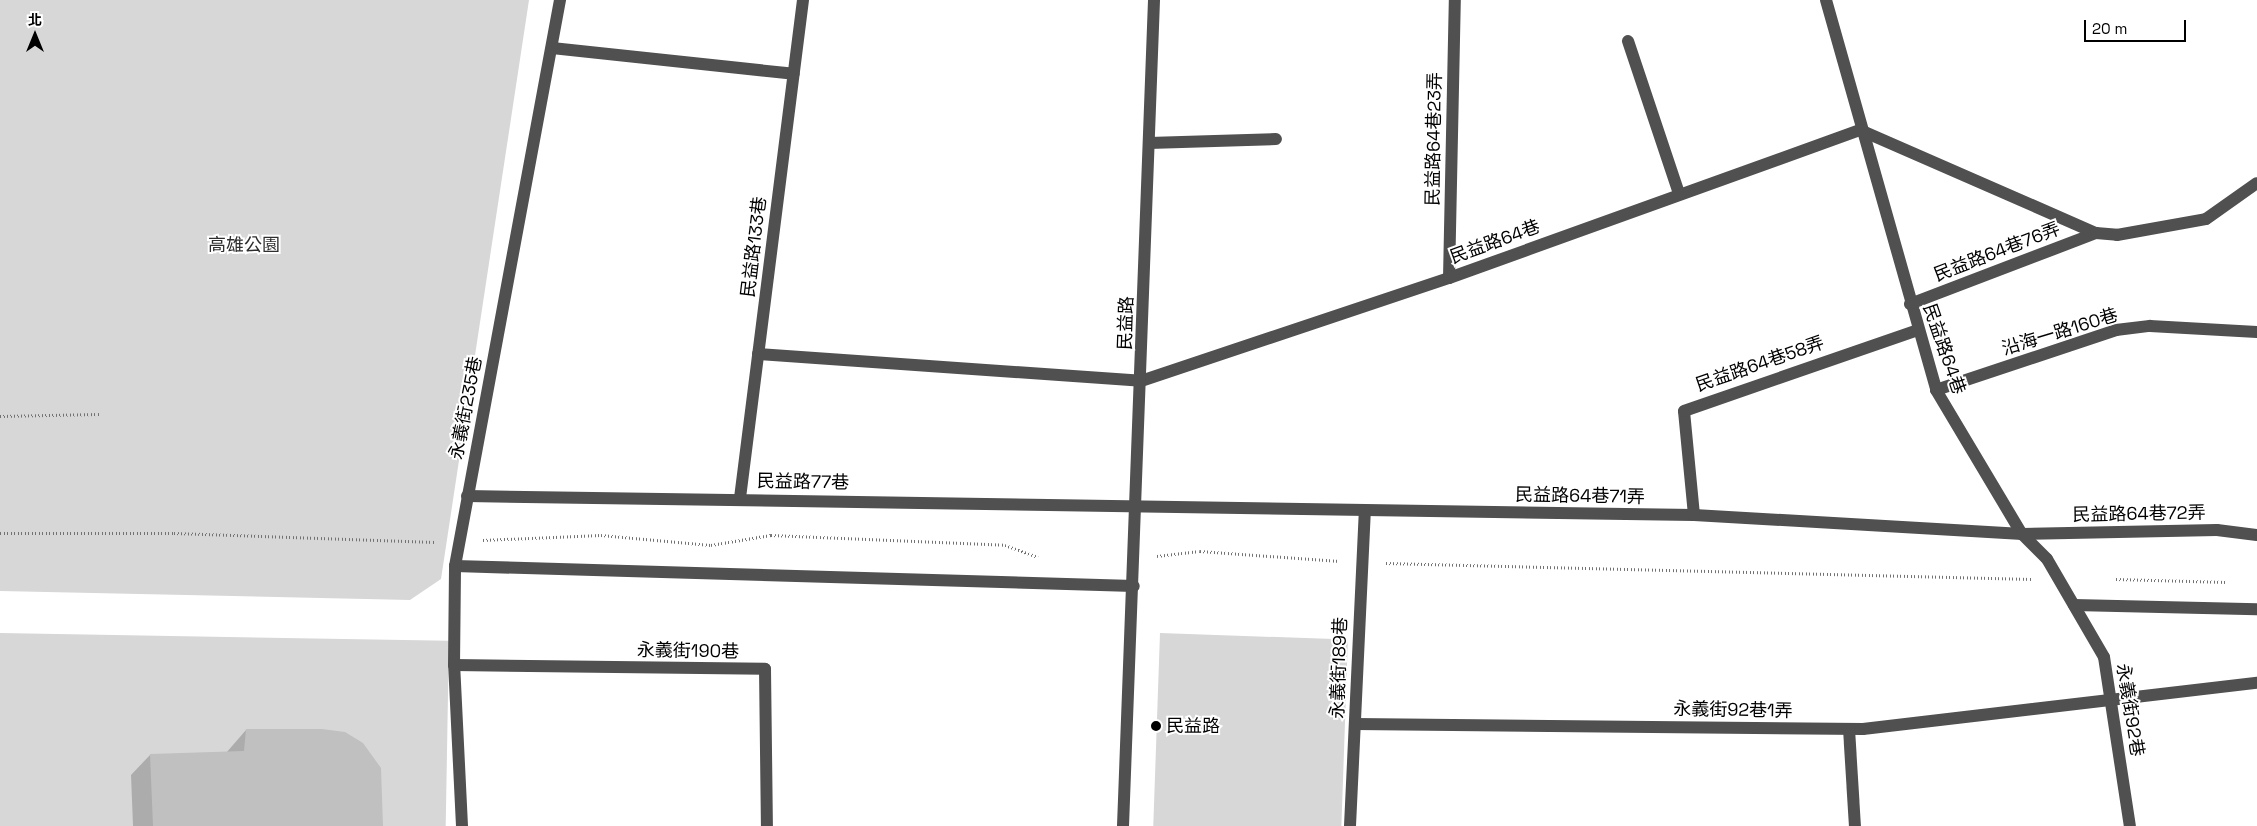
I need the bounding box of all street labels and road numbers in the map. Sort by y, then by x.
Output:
street label: 民益路64巷23弄 [1422,72,1446,206]
street label: 民益路133巷 [737,195,771,299]
street label: 民益路64巷 [1447,216,1543,268]
street label: 民益路64巷76弄 [1931,218,2063,286]
street label: 民益路 [1114,296,1138,350]
street label: 民益路64巷 [1918,301,1970,397]
street label: 沿海一路160巷 [1999,304,2121,360]
street label: 民益路64巷58弄 [1693,332,1827,396]
street label: 永義街235巷 [445,355,487,461]
street label: 民益路77巷 [757,470,849,494]
street label: 民益路64巷71弄 [1515,484,1645,508]
street label: 民益路64巷72弄 [2072,502,2206,526]
street label: 永義街189巷 [1326,617,1352,719]
street label: 永義街190巷 [637,639,739,663]
street label: 永義街92巷 [2112,662,2148,758]
street label: 永義街92巷1弄 [1673,698,1793,722]

